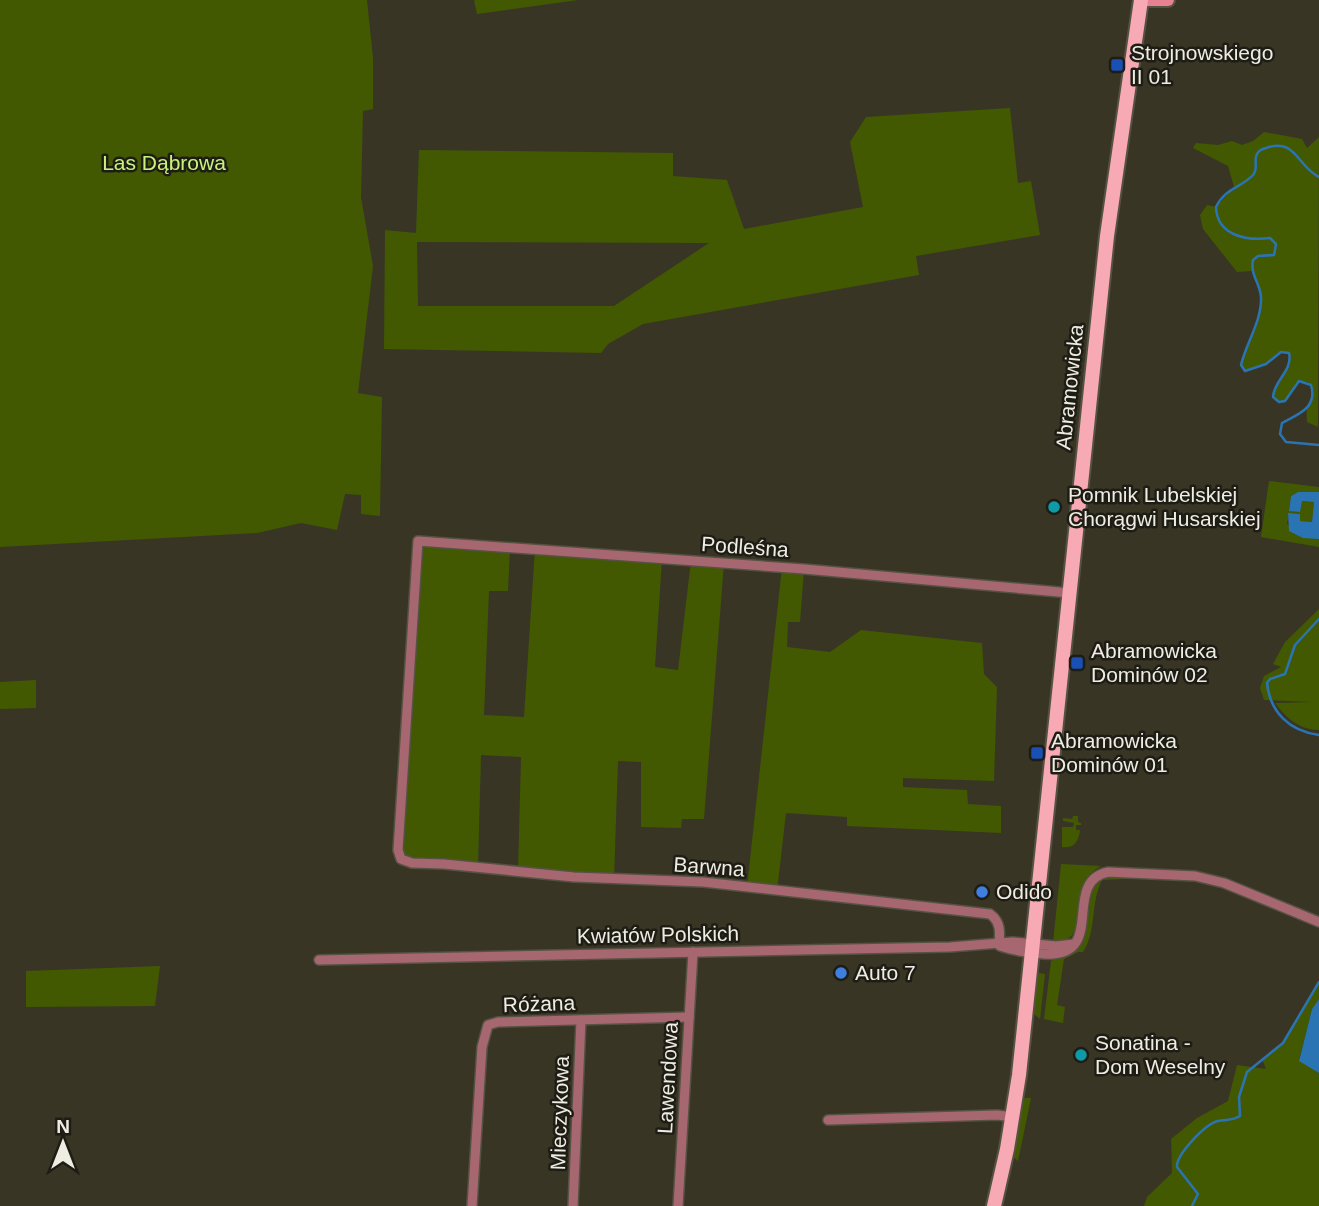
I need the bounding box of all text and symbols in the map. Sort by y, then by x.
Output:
place label: Strojnowskiego II 01 [1131,41,1273,88]
marker: Strojnowskiego II 01 [1109,57,1125,73]
park label: Las Dąbrowa [102,151,226,174]
street label: Abramowicka [1051,323,1088,451]
place label: Pomnik Lubelskiej Chorągwi Husarskiej [1068,483,1261,530]
marker: Pomnik Lubelskiej Chorągwi Husarskiej [1046,499,1062,515]
street label: Podleśna [701,532,790,561]
place label: Abramowicka Dominów 02 [1091,639,1217,686]
marker: Abramowicka Dominów 02 [1069,655,1085,671]
place label: Abramowicka Dominów 01 [1051,729,1177,776]
marker: Abramowicka Dominów 01 [1029,745,1045,761]
street label: Barwna [673,853,746,880]
place label: Odido [996,880,1052,903]
marker: Odido [974,884,990,900]
street label: Kwiatów Polskich [577,922,739,947]
place label: Auto 7 [855,961,916,984]
marker: Auto 7 [833,965,849,981]
street label: Różana [502,991,576,1016]
street label: Lawendowa [653,1021,682,1135]
place label: Sonatina - Dom Weselny [1095,1031,1226,1078]
marker: Sonatina - Dom Weselny [1073,1047,1089,1063]
street label: Mieczykowa [546,1055,573,1171]
north arrow [28,1108,98,1178]
text: N [56,1116,70,1137]

